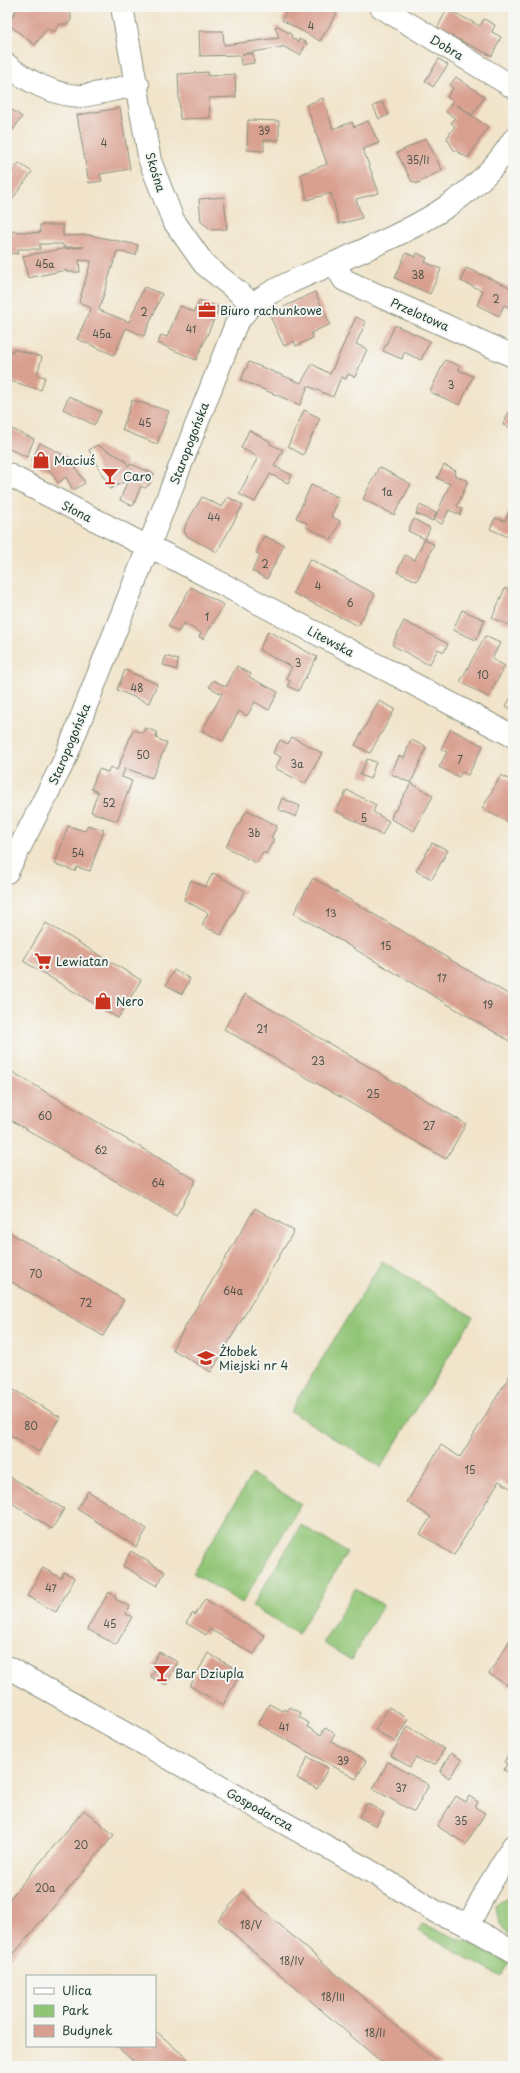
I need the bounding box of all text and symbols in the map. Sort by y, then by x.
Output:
house number: 4 [308,18,315,33]
street label: Dobra [427,30,468,64]
house number: 39 [258,123,270,138]
house number: 4 [101,135,108,150]
street label: Skośna [141,150,171,195]
house number: 35/II [406,152,430,167]
house number: 45a [36,256,55,271]
house number: 38 [412,267,424,282]
house number: 2 [492,291,500,306]
street label: Przelotowa [388,293,453,335]
office icon: Biuro rachunkowe [197,300,217,320]
place label: Biuro rachunkowe [220,301,322,319]
house number: 2 [140,304,148,319]
house number: 41 [186,321,196,336]
house number: 45a [93,326,112,341]
house number: 3 [448,377,454,392]
street label: Staropogońska [165,399,213,487]
house number: 45 [139,415,151,430]
shop icon: Maciuś [31,450,51,470]
place label: Maciuś [54,451,96,469]
bar icon: Caro [100,466,120,486]
place label: Caro [123,467,152,485]
house number: 1a [382,484,393,499]
street label: Słona [59,496,96,526]
house number: 44 [207,509,221,524]
house number: 2 [261,556,269,571]
house number: 4 [315,578,322,593]
house number: 6 [346,595,354,610]
house number: 1 [205,609,209,624]
street label: Litewska [304,621,358,661]
house number: 3 [295,655,301,670]
house number: 10 [477,667,489,682]
house number: 48 [131,680,143,695]
street label: Staropogońska [44,700,94,788]
house number: 50 [136,747,150,762]
house number: 7 [457,752,463,767]
house number: 3a [291,756,304,771]
house number: 52 [102,795,116,810]
house number: 5 [361,810,367,825]
house number: 3b [248,825,260,840]
house number: 54 [71,845,85,860]
house number: 13 [325,905,337,920]
house number: 15 [381,938,391,953]
supermarket icon: Lewiatan [33,951,53,971]
place label: Lewiatan [56,952,109,970]
house number: 17 [437,970,448,985]
shop icon: Nero [93,991,113,1011]
place label: Nero [116,992,144,1010]
house number: 19 [483,997,493,1012]
house number: 21 [256,1021,268,1036]
house number: 23 [311,1053,325,1068]
house number: 25 [366,1086,380,1101]
house number: 60 [38,1108,52,1123]
house number: 27 [423,1118,436,1133]
house number: 62 [94,1142,108,1157]
house number: 64 [151,1175,165,1190]
house number: 70 [30,1266,42,1281]
house number: 64a [223,1283,244,1298]
house number: 72 [80,1295,92,1310]
place label: Żłobek Miejski nr 4 [219,1342,288,1374]
school or university icon: Żłobek Miejski nr 4 [196,1348,216,1368]
house number: 80 [24,1418,38,1433]
house number: 15 [465,1462,475,1477]
house number: 47 [45,1580,58,1595]
house number: 45 [104,1616,116,1631]
bar icon: Bar Dziupla [152,1663,172,1683]
place label: Bar Dziupla [175,1664,244,1682]
house number: 41 [279,1719,289,1734]
house number: 39 [337,1753,349,1768]
house number: 37 [395,1780,408,1795]
street label: Gospodarcza [223,1783,297,1835]
house number: 35 [455,1813,467,1828]
house number: 20 [74,1837,88,1852]
house number: 20a [35,1880,56,1895]
house number: 18/V [240,1917,262,1932]
house number: 18/IV [280,1953,305,1968]
legend [26,1975,156,2047]
text: Ulica [62,1981,92,1999]
house number: 18/III [321,1989,345,2004]
text: Park [62,2001,89,2019]
text: Budynek [62,2021,112,2039]
house number: 18/II [364,2025,386,2040]

